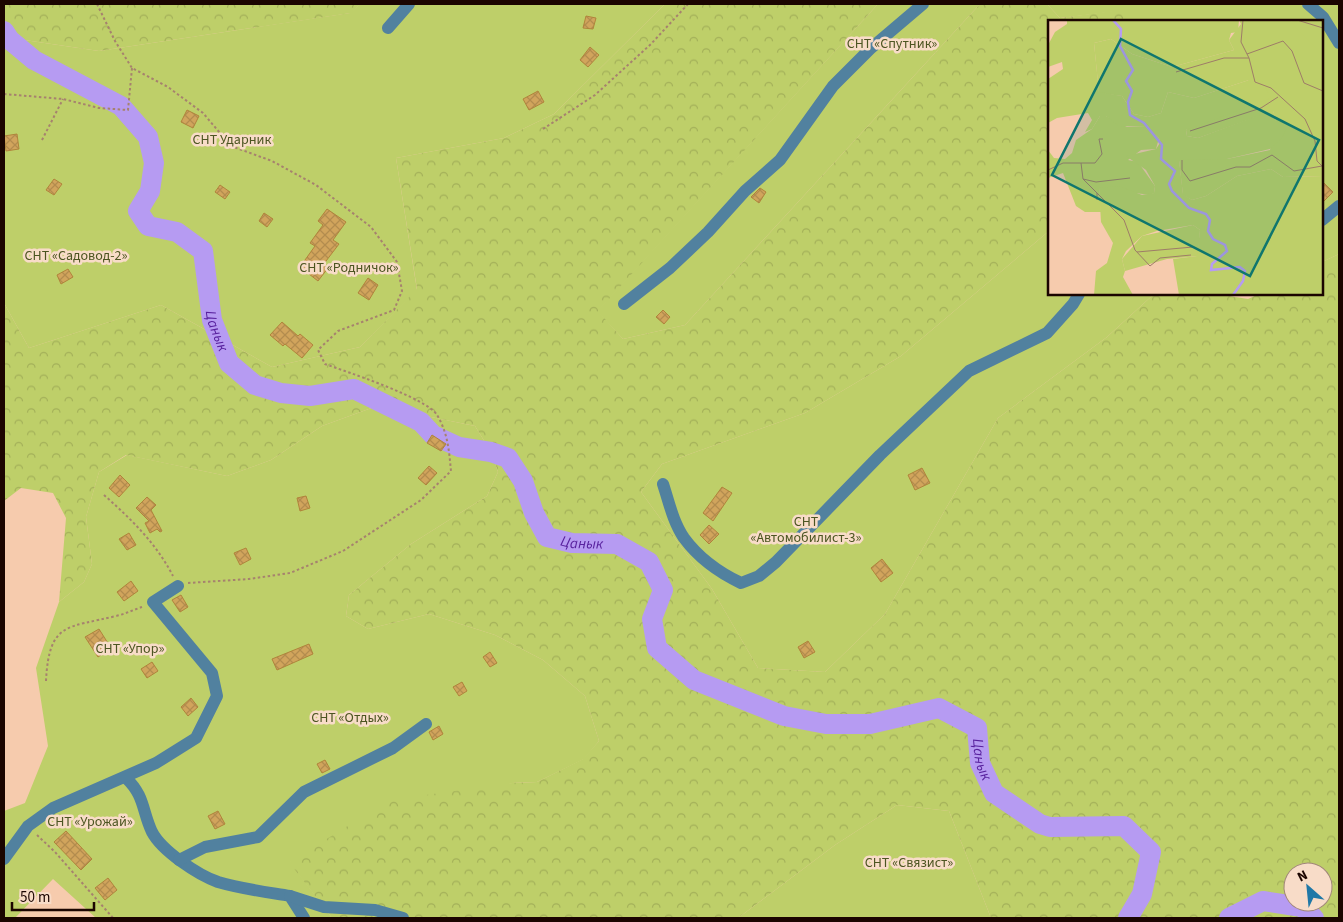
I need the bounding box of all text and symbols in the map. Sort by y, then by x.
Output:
inset map [1048,20,1323,295]
park label: СНТ «Спутник» [847,34,937,54]
park label: СНТ Ударник [193,130,271,150]
park label: СНТ «Садовод-2» [25,246,127,266]
park label: СНТ «Родничок» [299,258,399,278]
water label: Цанык [200,309,234,355]
park label: СНТ «Автомобилист-3» [750,512,862,548]
water label: Цанык [558,530,604,554]
park label: СНТ «Упор» [96,639,164,659]
park label: СНТ «Отдых» [311,708,389,728]
water label: Цанык [967,738,998,785]
park label: СНТ «Урожай» [47,812,133,832]
park label: СНТ «Связист» [865,853,953,873]
north arrow [1283,862,1333,912]
text: N [1294,865,1311,887]
scale bar [12,880,95,912]
text: 50 m [20,887,50,908]

